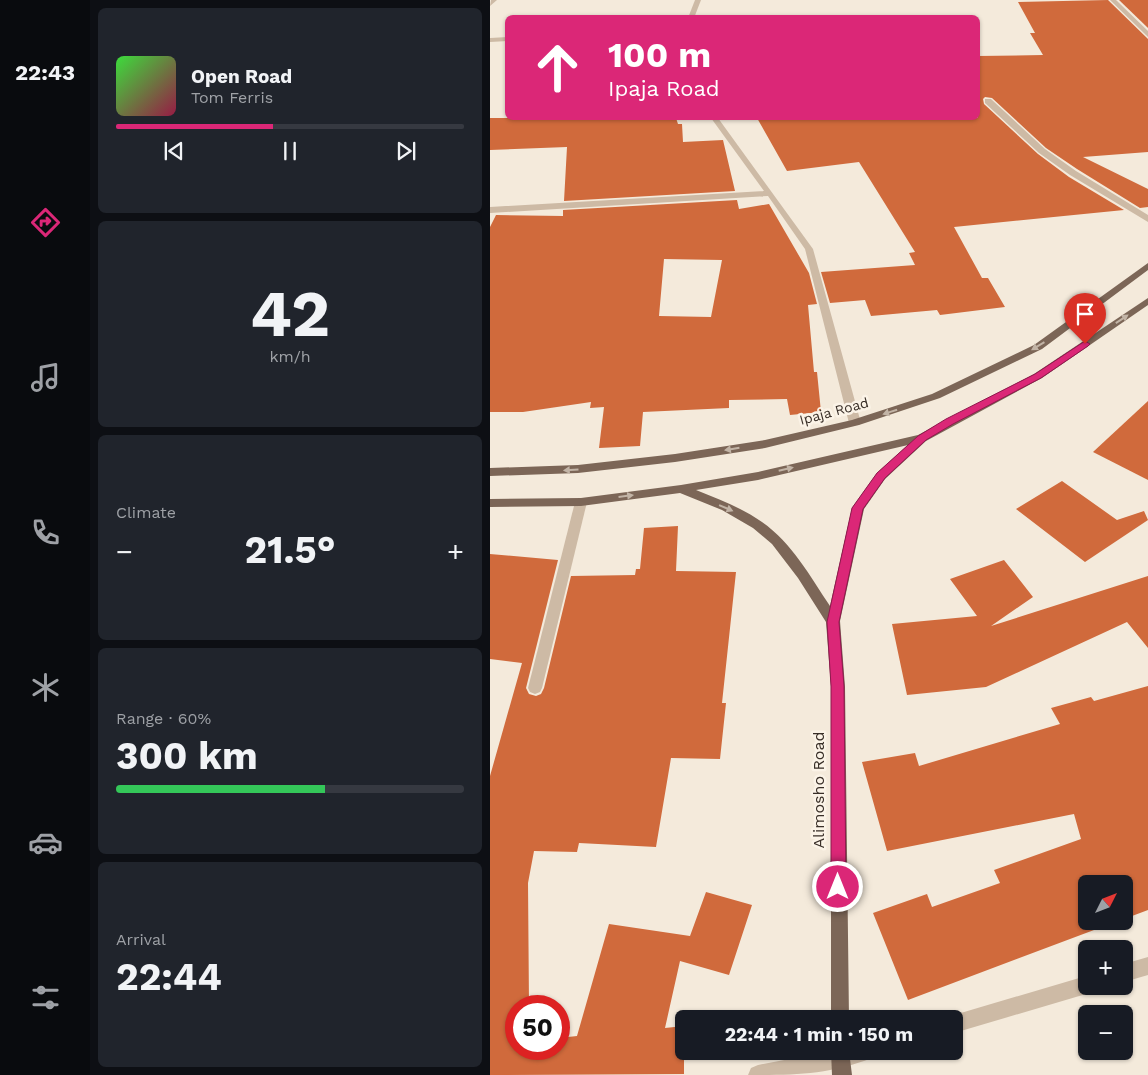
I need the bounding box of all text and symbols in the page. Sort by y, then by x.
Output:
text: 100 m [608,34,711,76]
icon: ahead [525,35,590,100]
text: 22:43 [15,60,75,85]
text: Open Road [191,65,292,88]
text: Ipaja Road [608,76,720,101]
text: Tom Ferris [191,88,273,107]
icon: previous [160,137,188,165]
icon: pause [276,137,304,165]
icon: next [392,137,420,165]
icon: directions [28,205,63,240]
text: 42 [250,276,330,352]
pin [1064,293,1106,344]
icon: arrive [1071,300,1099,328]
one-way arrow [1115,314,1129,324]
one-way arrow [1032,342,1045,351]
text: km/h [269,347,311,366]
icon: music [28,360,63,395]
street label: Ipaja Road [798,394,870,428]
one-way arrow [882,408,897,416]
one-way arrow [724,445,740,453]
one-way arrow [778,465,794,473]
one-way arrow [563,466,579,474]
one-way arrow [618,492,634,500]
text: Climate [116,503,176,522]
one-way arrow [719,505,733,513]
icon: phone [28,515,63,550]
text: 21.5° [244,528,336,572]
text: − [116,535,133,568]
text: + [447,535,464,568]
icon: climate [28,670,63,705]
text: Range · 60% [116,709,211,728]
street label: Alimosho Road [809,731,828,849]
text: 300 km [116,734,258,778]
icon: car [28,825,63,860]
position arrow [811,860,863,912]
north arrow [1078,875,1132,930]
map controls [1078,875,1133,1060]
text: Arrival [116,930,166,949]
button: + [1078,940,1133,995]
text: 22:44 [116,955,222,999]
icon: filters [28,980,63,1015]
speed limit sign: 50 [505,995,570,1060]
button: − [1078,1005,1133,1060]
text: 22:44 · 1 min · 150 m [725,1023,913,1046]

